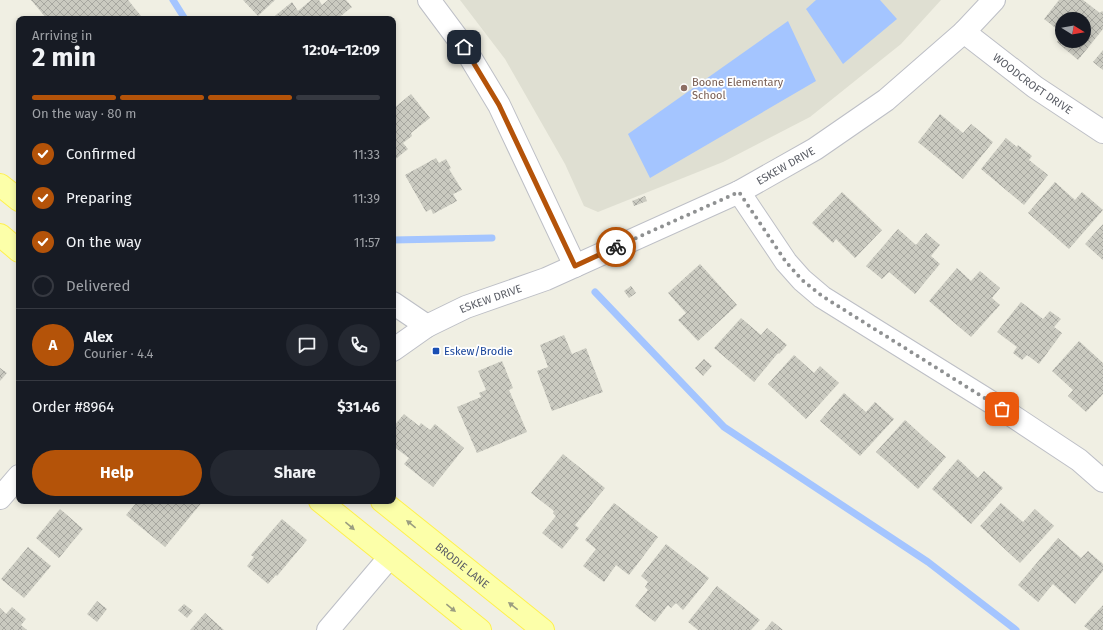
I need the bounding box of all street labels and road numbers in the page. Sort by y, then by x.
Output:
street label: WOODCROFT DRIVE [990,51,1075,117]
street label: ESKEW DRIVE [754,144,818,188]
street label: ESKEW DRIVE [457,282,524,316]
street label: BRODIE LANE [433,540,492,591]

